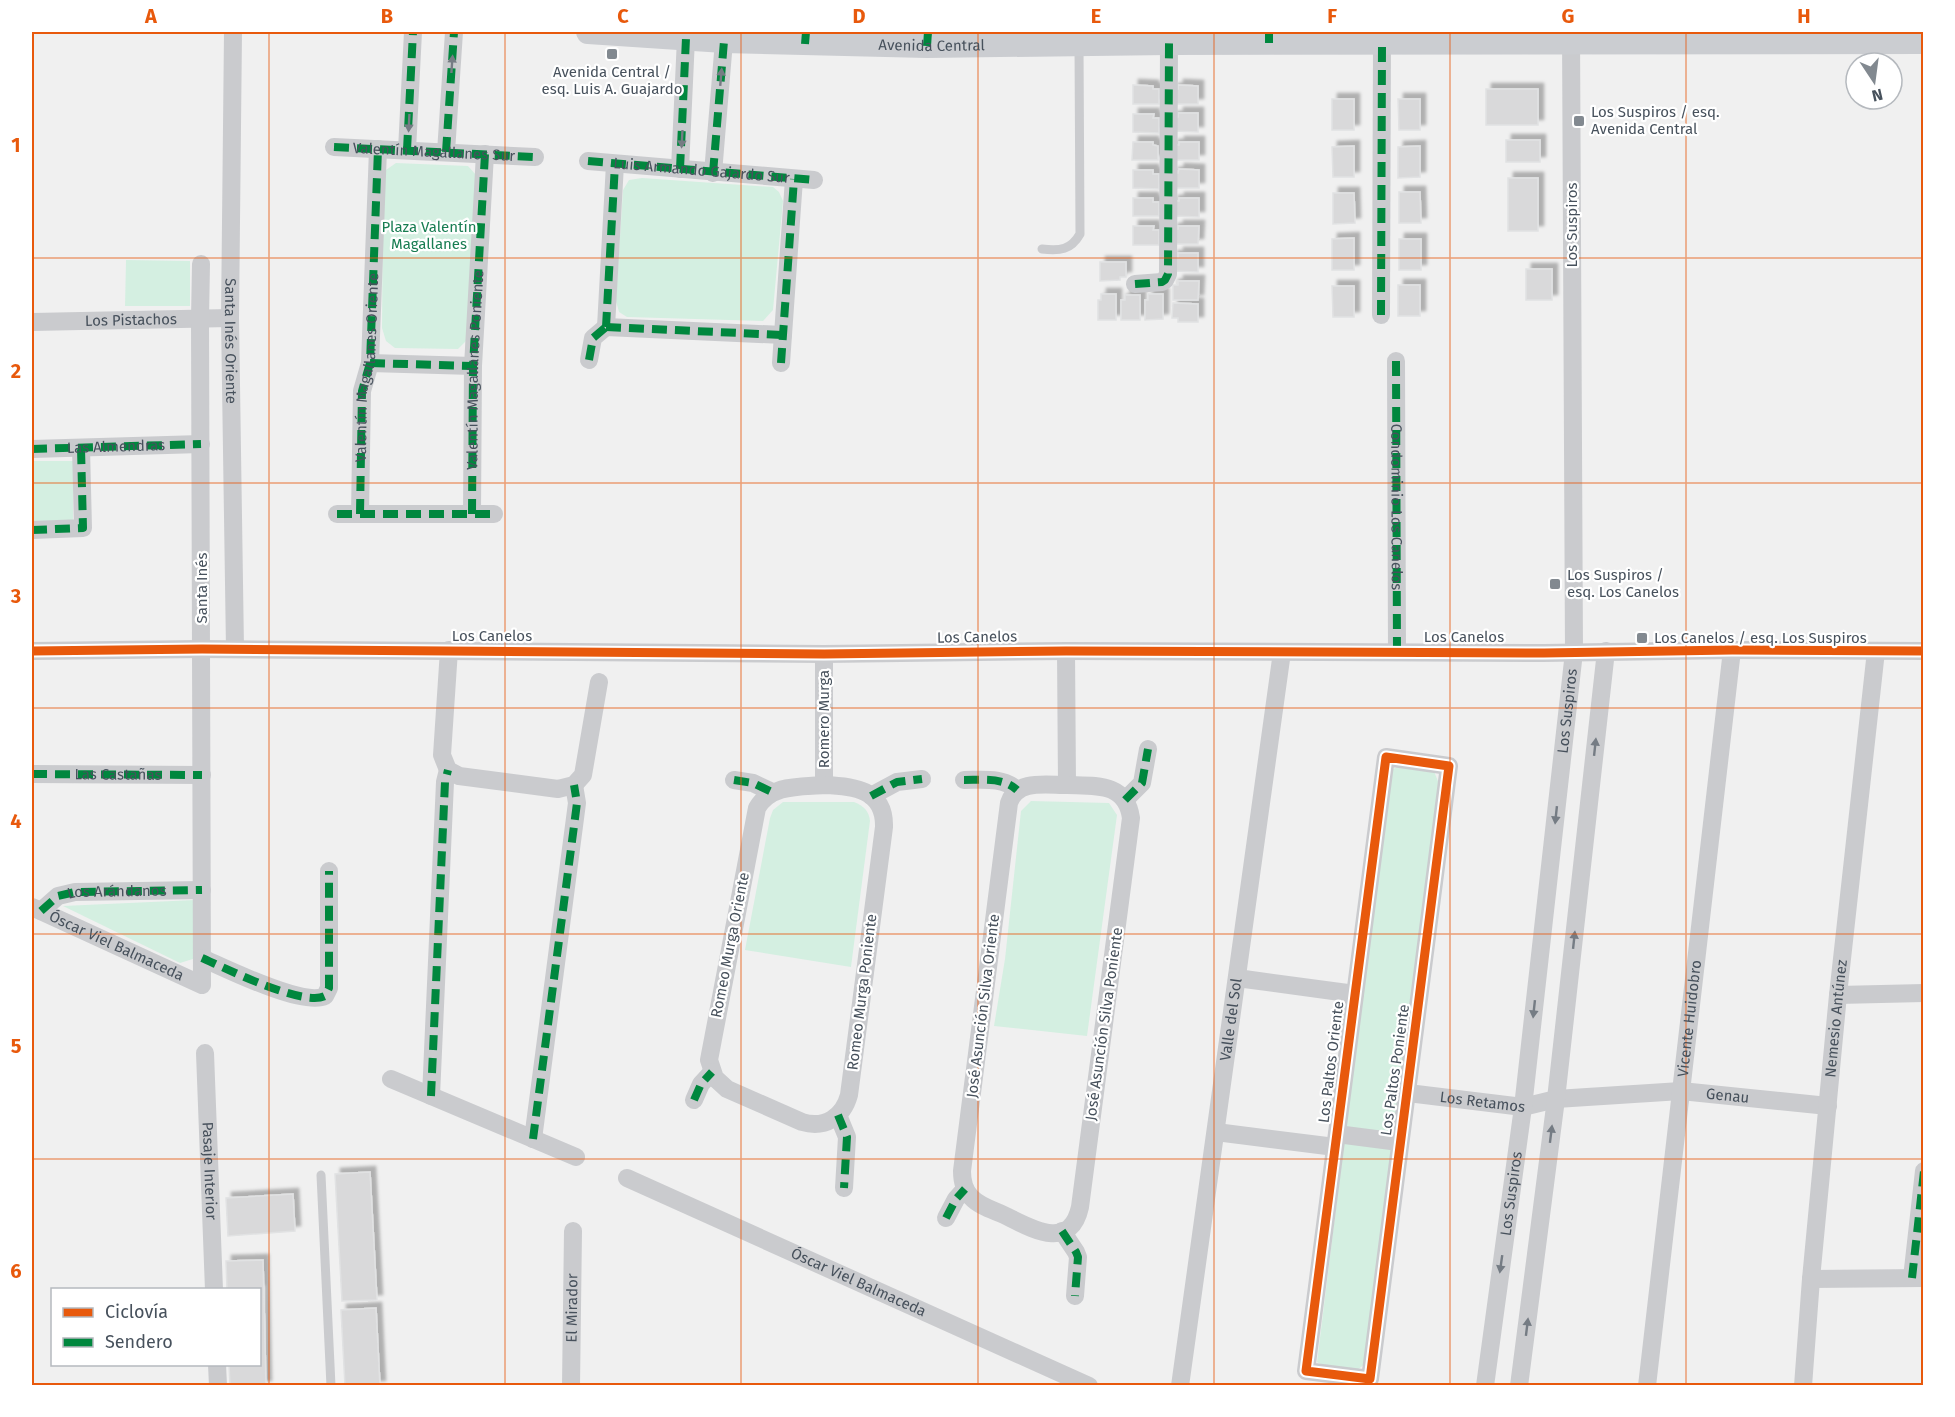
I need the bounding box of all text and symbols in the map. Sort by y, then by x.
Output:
text: A [144,4,158,28]
text: B [381,4,393,28]
text: C [617,4,629,28]
text: D [852,4,866,28]
text: E [1091,4,1101,28]
text: F [1327,4,1337,28]
text: G [1562,4,1574,28]
text: H [1797,4,1811,28]
street label: Avenida Central [878,36,986,55]
marker: Avenida Central / esq. Luis A. Guajardo [605,47,619,61]
north arrow [1844,51,1904,111]
one-way arrow [447,55,456,74]
place label: Avenida Central / esq. Luis A. Guajardo [542,63,682,98]
one-way arrow [716,67,725,86]
text: N [1870,85,1885,106]
place label: Los Suspiros / esq. Avenida Central [1591,103,1720,138]
one-way arrow [404,114,413,133]
marker: Los Suspiros / esq. Avenida Central [1572,114,1586,128]
one-way arrow [677,129,686,148]
text: 1 [11,133,21,157]
street label: Valentín Magallanes Sur [352,139,516,165]
street label: Luis Armando Gajardo Sur [613,154,791,187]
street label: Los Suspiros [1563,183,1581,268]
park label: Plaza Valentín Magallanes [382,218,476,253]
street label: Valentín Magallanes Poniente [463,270,487,470]
street label: Valentín Magallanes Oriente [352,273,382,462]
street label: Santa Inés Oriente [221,278,240,404]
street label: Los Pistachos [85,310,177,330]
text: 2 [11,359,21,383]
street label: Condominio Los Canelos [1387,424,1406,590]
street label: Las Almendras [66,436,165,457]
street label: Santa Inés [193,553,211,623]
place label: Los Suspiros / esq. Los Canelos [1567,566,1679,601]
marker: Los Suspiros / esq. Los Canelos [1548,577,1562,591]
text: 3 [10,584,21,608]
street label: Los Canelos [452,627,532,645]
street label: Los Canelos [937,627,1017,647]
street label: Los Canelos [1424,628,1504,646]
place label: Los Canelos / esq. Los Suspiros [1654,629,1867,647]
marker: Los Canelos / esq. Los Suspiros [1635,631,1649,645]
street label: Los Suspiros [1554,668,1581,754]
street label: Romero Murga [815,670,833,768]
one-way arrow [1590,737,1600,756]
street label: Las Castañas [74,765,162,784]
one-way arrow [1551,805,1560,824]
text: 4 [10,809,22,833]
street label: Romeo Murga Oriente [707,871,753,1019]
street label: Los Arándanos [65,882,167,903]
street label: Óscar Viel Balmaceda [46,907,187,984]
street label: Romeo Murga Poniente [843,913,881,1071]
street label: José Asunción Silva Oriente [963,913,1003,1099]
street label: José Asunción Silva Poniente [1082,926,1126,1122]
one-way arrow [1569,931,1578,950]
street label: Nemesio Antúnez [1821,958,1851,1078]
street label: Vicente Huidobro [1674,959,1705,1078]
street label: Valle del Sol [1216,976,1246,1062]
one-way arrow [1529,999,1539,1018]
street label: Los Paltos Oriente [1315,1000,1347,1124]
street label: Los Paltos Poniente [1377,1003,1413,1137]
text: 5 [11,1034,22,1058]
street label: Genau [1705,1085,1750,1107]
street label: Los Retamos [1439,1088,1526,1116]
street label: Pasaje Interior [199,1121,220,1221]
one-way arrow [1547,1124,1556,1143]
street label: Los Suspiros [1497,1150,1526,1237]
street label: Óscar Viel Balmaceda [788,1244,929,1321]
one-way arrow [1497,1255,1506,1274]
text: 6 [10,1259,22,1283]
street label: El Mirador [563,1273,581,1343]
legend [51,1288,261,1366]
text: Ciclovía [105,1301,168,1323]
one-way arrow [1522,1318,1531,1337]
text: Sendero [105,1331,173,1353]

